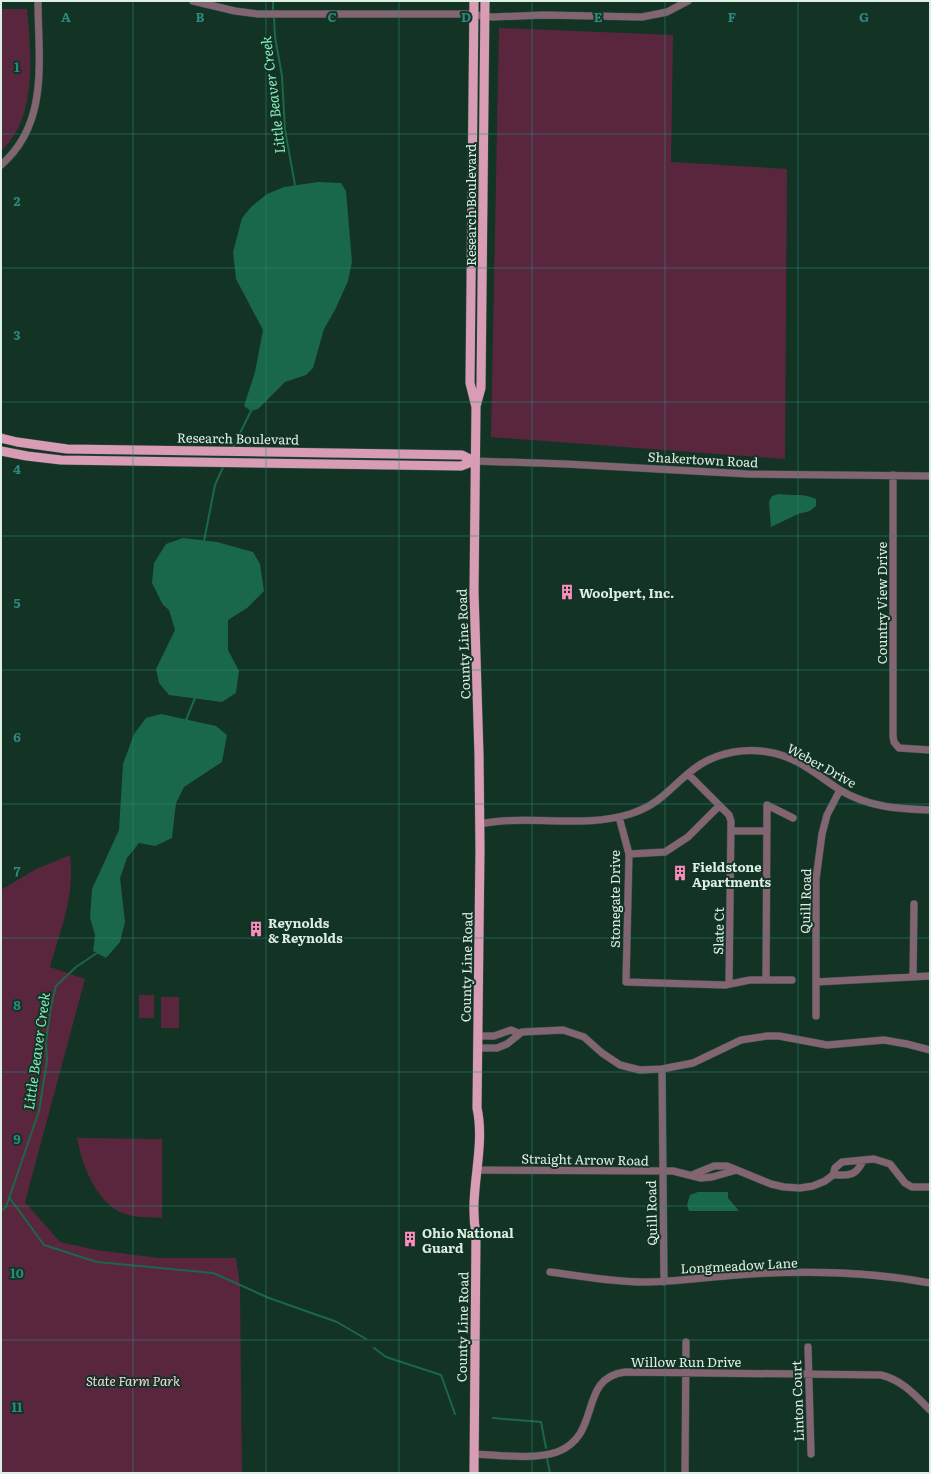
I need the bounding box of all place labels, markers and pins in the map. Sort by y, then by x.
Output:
building icon: Woolpert, Inc. [558,583,576,601]
place label: Woolpert, Inc. [579,583,674,602]
place label: Fieldstone Apartments [692,857,771,891]
building icon: Fieldstone Apartments [671,864,689,882]
place label: Reynolds & Reynolds [268,913,343,947]
building icon: Reynolds & Reynolds [247,920,265,938]
place label: Ohio National Guard [422,1223,514,1257]
building icon: Ohio National Guard [401,1230,419,1248]

